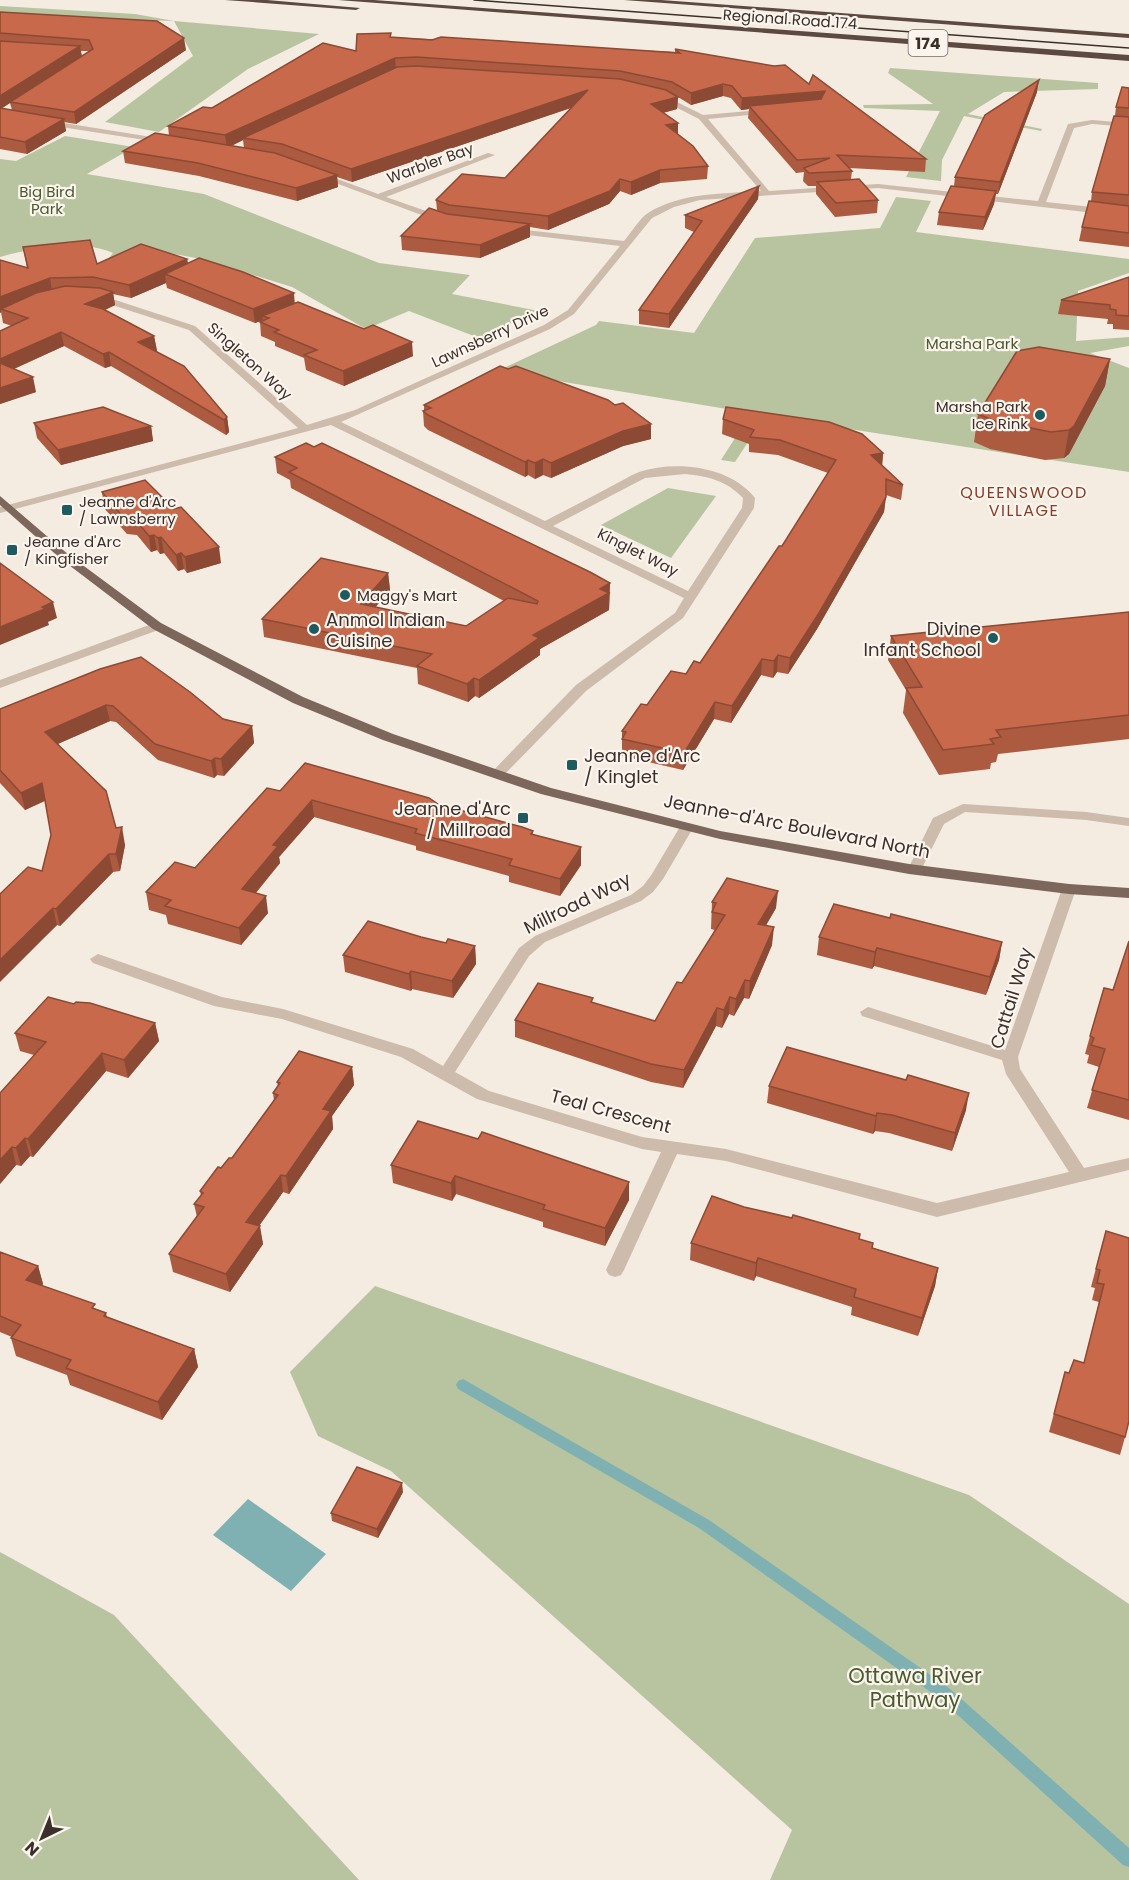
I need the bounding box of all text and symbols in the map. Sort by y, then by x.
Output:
street label: Regional Road 174 [722,4,858,34]
road number: 174 [908,30,948,56]
street label: Warbler Bay [384,137,477,188]
park label: Big Bird Park [19,181,75,219]
street label: Lawnsberry Drive [428,300,552,372]
street label: Singleton Way [203,317,297,405]
park label: Marsha Park [926,333,1018,354]
place label: Marsha Park Ice Rink [936,396,1028,434]
marker: Marsha Park Ice Rink [1033,408,1047,422]
district label: QUEENSWOOD VILLAGE [960,481,1088,522]
place label: Jeanne d'Arc / Lawnsberry [79,491,176,529]
marker: Jeanne d'Arc / Lawnsberry [60,503,74,517]
street label: Kinglet Way [594,523,683,582]
place label: Jeanne d'Arc / Kingfisher [24,531,121,569]
marker: Jeanne d'Arc / Kingfisher [5,543,19,557]
place label: Maggy's Mart [357,585,457,606]
marker: Maggy's Mart [338,588,352,602]
place label: Anmol Indian Cuisine [326,607,445,653]
place label: Divine Infant School [864,616,981,662]
marker: Anmol Indian Cuisine [307,622,321,636]
marker: Divine Infant School [986,631,1000,645]
place label: Jeanne d'Arc / Kinglet [584,743,701,789]
marker: Jeanne d'Arc / Kinglet [565,758,579,772]
street label: Jeanne-d'Arc Boulevard North [662,788,932,864]
place label: Jeanne d'Arc / Millroad [394,796,511,842]
marker: Jeanne d'Arc / Millroad [516,811,530,825]
street label: Millroad Way [519,866,635,940]
street label: Cattail Way [984,944,1038,1052]
street label: Teal Crescent [548,1083,674,1139]
park label: Ottawa River Pathway [848,1661,982,1714]
north arrow [12,1808,72,1868]
text: N [20,1836,44,1861]

